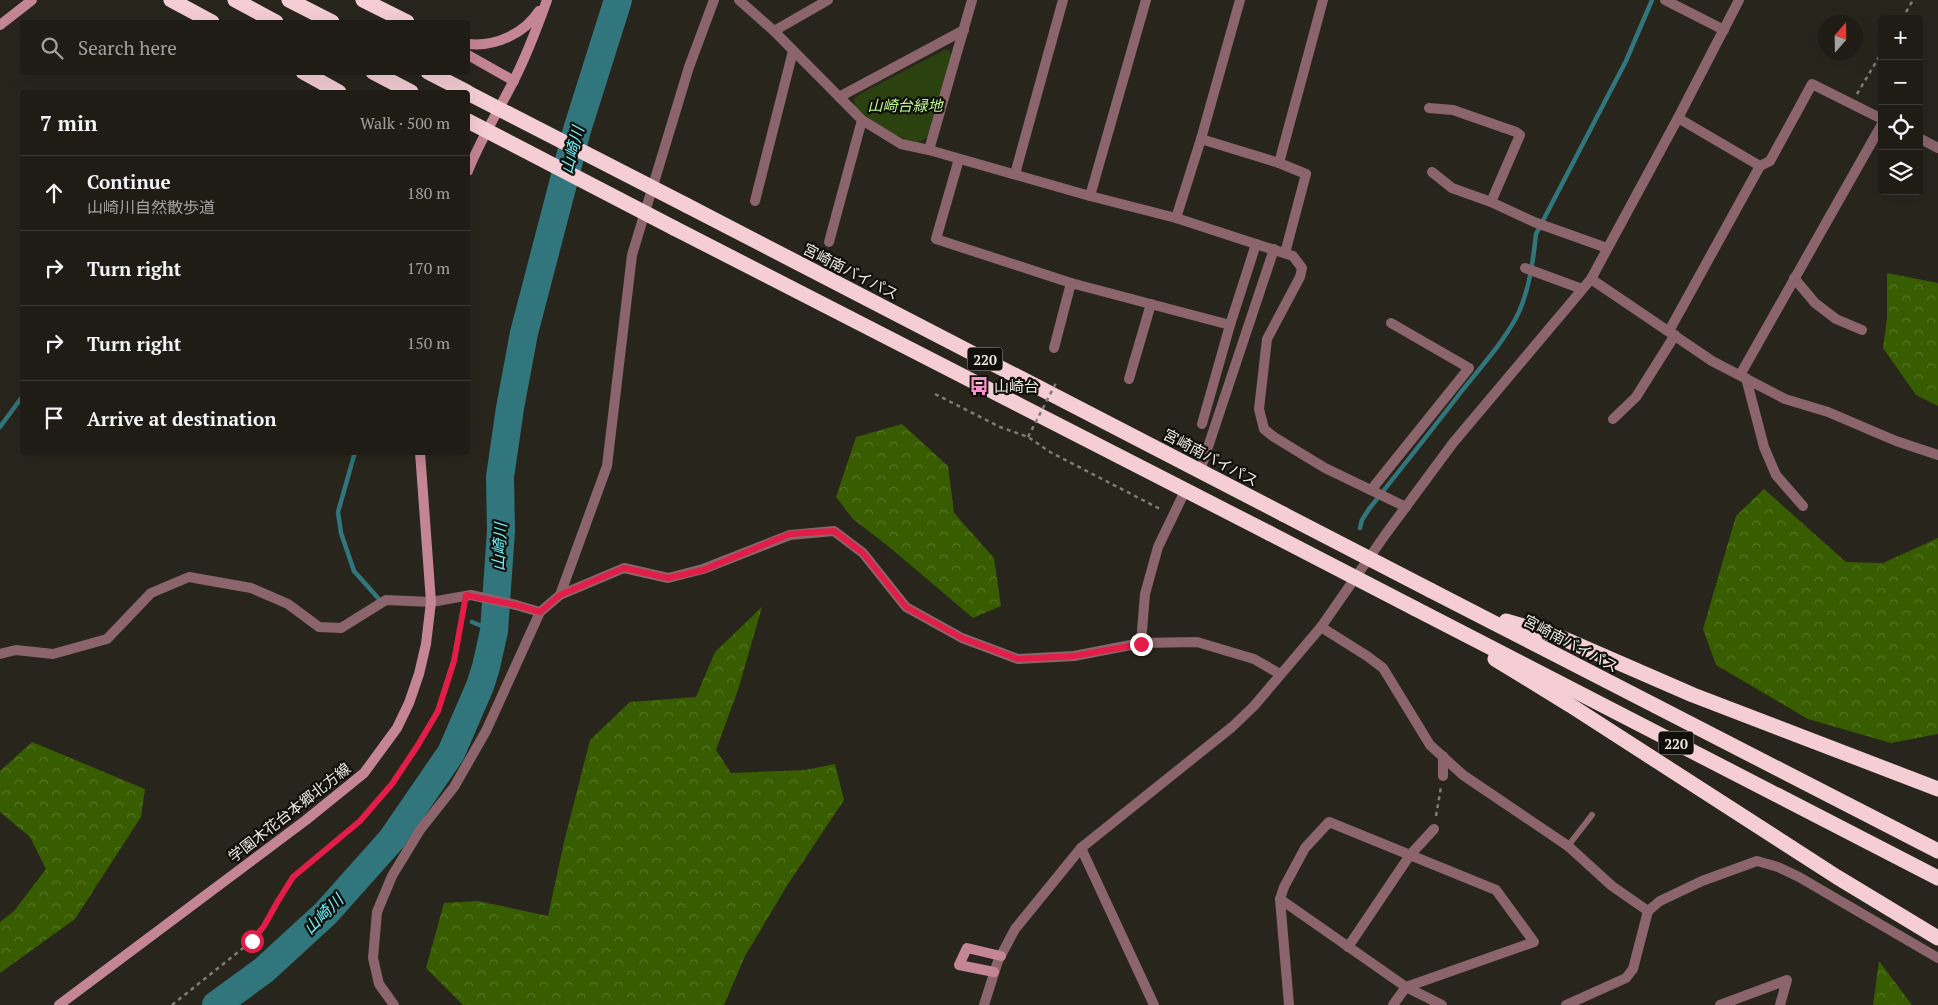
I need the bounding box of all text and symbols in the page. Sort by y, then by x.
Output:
north arrow [1818,15,1863,60]
map controls [1878,15,1923,195]
button: + [1878,15,1923,60]
search box [20,20,470,75]
icon: search [38,34,66,62]
text: Search here [78,35,177,60]
button: − [1878,60,1923,105]
park label: 山崎台緑地 [867,95,944,115]
button: locate [1878,105,1923,150]
text: 7 min [40,109,97,137]
text: Walk · 500 m [360,112,450,134]
water label: 山崎川 [555,122,589,176]
button: layers [1878,150,1923,195]
text: Continue [87,169,171,194]
icon: ahead [40,179,68,207]
text: 180 m [407,182,450,204]
text: 山崎川自然散歩道 [87,196,215,218]
street label: 宮崎南バイパス [800,238,902,304]
icon: right [40,254,68,282]
text: Turn right [87,256,181,281]
text: 170 m [407,257,450,279]
icon: right [40,329,68,357]
text: Turn right [87,331,181,356]
text: 150 m [407,332,450,354]
road number: 220 [968,348,1002,370]
bus stop icon: 山崎台 [968,375,990,397]
place label: 山崎台 [994,376,1039,396]
icon: arrive [40,404,68,432]
text: Arrive at destination [87,406,276,431]
street label: 宮崎南バイパス [1160,424,1262,490]
water label: 山崎川 [487,520,511,572]
street label: 宮崎南バイパス [1520,610,1622,676]
route end [1130,633,1153,656]
road number: 220 [1658,731,1694,754]
street label: 学園木花台本郷北方線 [224,758,354,866]
water label: 山崎川 [298,888,349,939]
route start [241,930,264,953]

